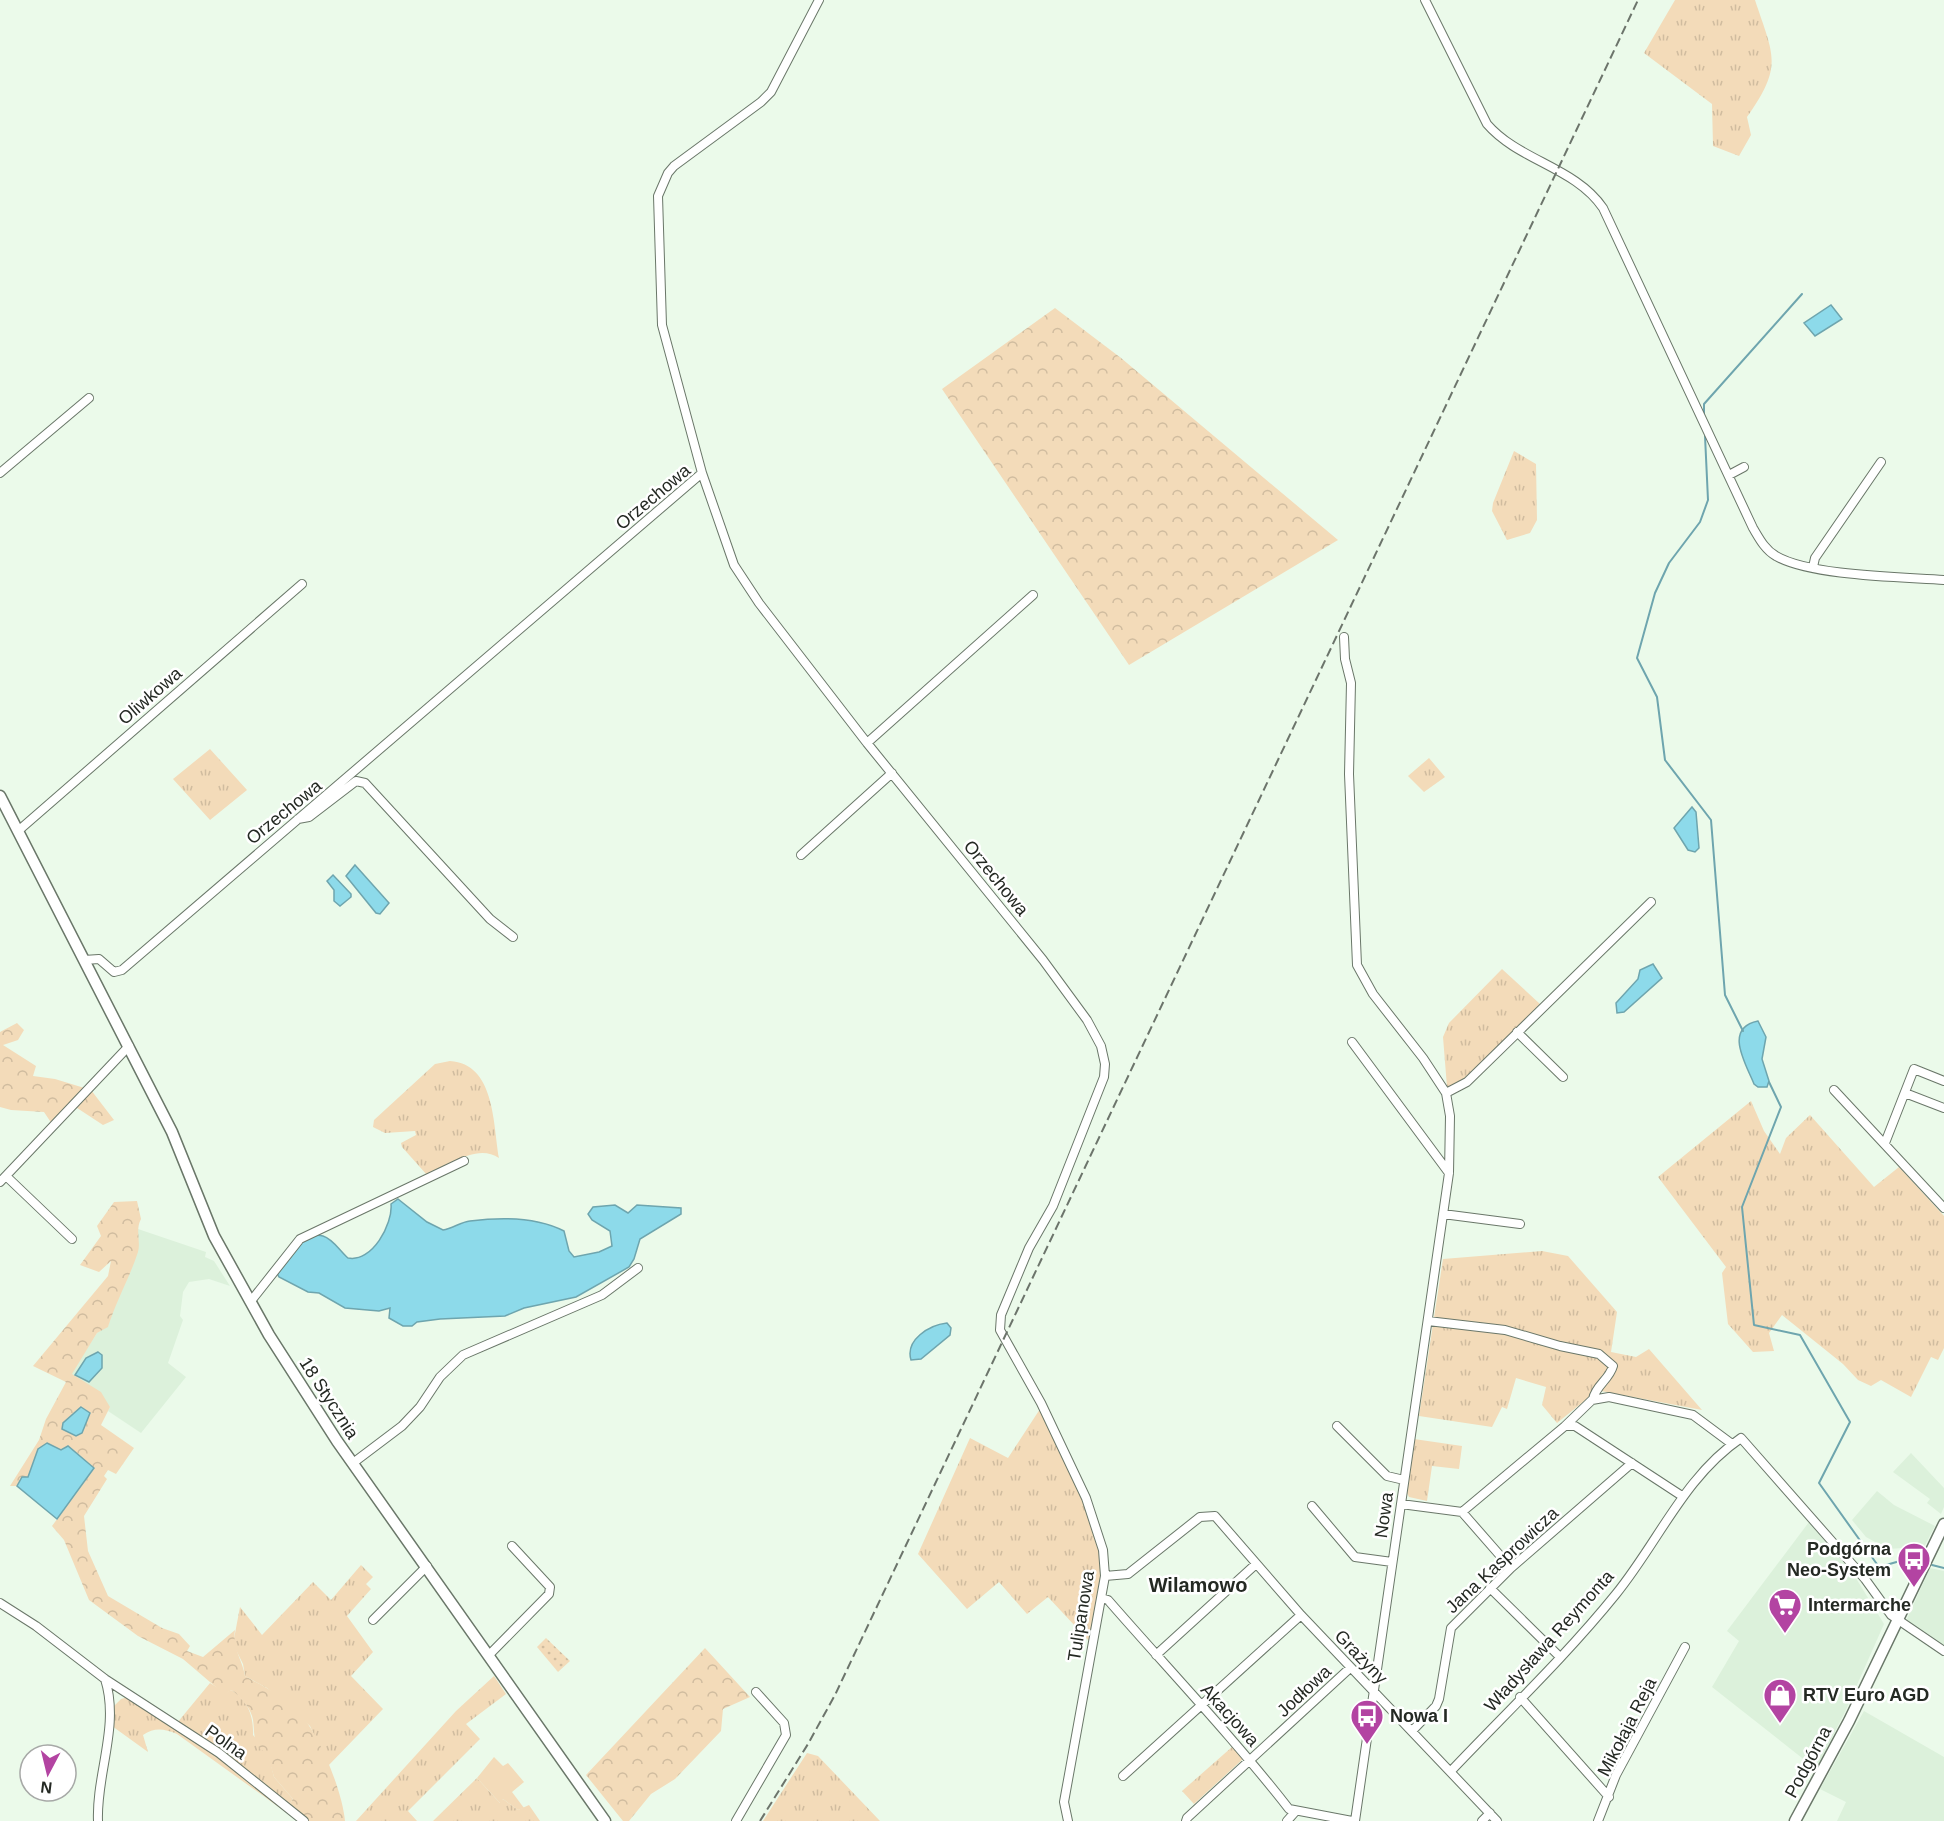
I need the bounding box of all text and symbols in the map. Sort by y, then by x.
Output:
street label: Orzechowa [612,459,695,534]
street label: Oliwkowa [114,663,186,729]
street label: Orzechowa [242,775,326,848]
street label: Orzechowa [960,836,1033,920]
street label: 18 Stycznia [295,1354,363,1443]
street label: Nowa [1371,1490,1397,1539]
street label: Jana Kasprowicza [1442,1502,1563,1617]
place label: Podgórna Neo-System [1787,1539,1892,1580]
bus stop icon: Podgórna Neo-System [1896,1541,1932,1588]
street label: Władysława Reymonta [1480,1566,1618,1716]
street label: Tulipanowa [1064,1568,1098,1663]
district label: Wilamowo [1149,1574,1247,1596]
supermarket icon: Intermarche [1767,1587,1803,1634]
place label: Intermarche [1808,1595,1911,1615]
street label: Grażyny [1331,1626,1391,1688]
street label: Jodłowa [1273,1660,1336,1721]
street label: Mikołaja Reja [1594,1673,1661,1780]
shop icon: RTV Euro AGD [1762,1677,1798,1724]
street label: Akacjowa [1197,1680,1264,1751]
place label: RTV Euro AGD [1803,1685,1929,1705]
bus stop icon: Nowa I [1349,1698,1385,1745]
place label: Nowa I [1390,1706,1448,1726]
street label: Polna [201,1721,251,1764]
street label: Podgórna [1781,1722,1836,1801]
north arrow [18,1743,78,1803]
text: N [39,1778,53,1797]

